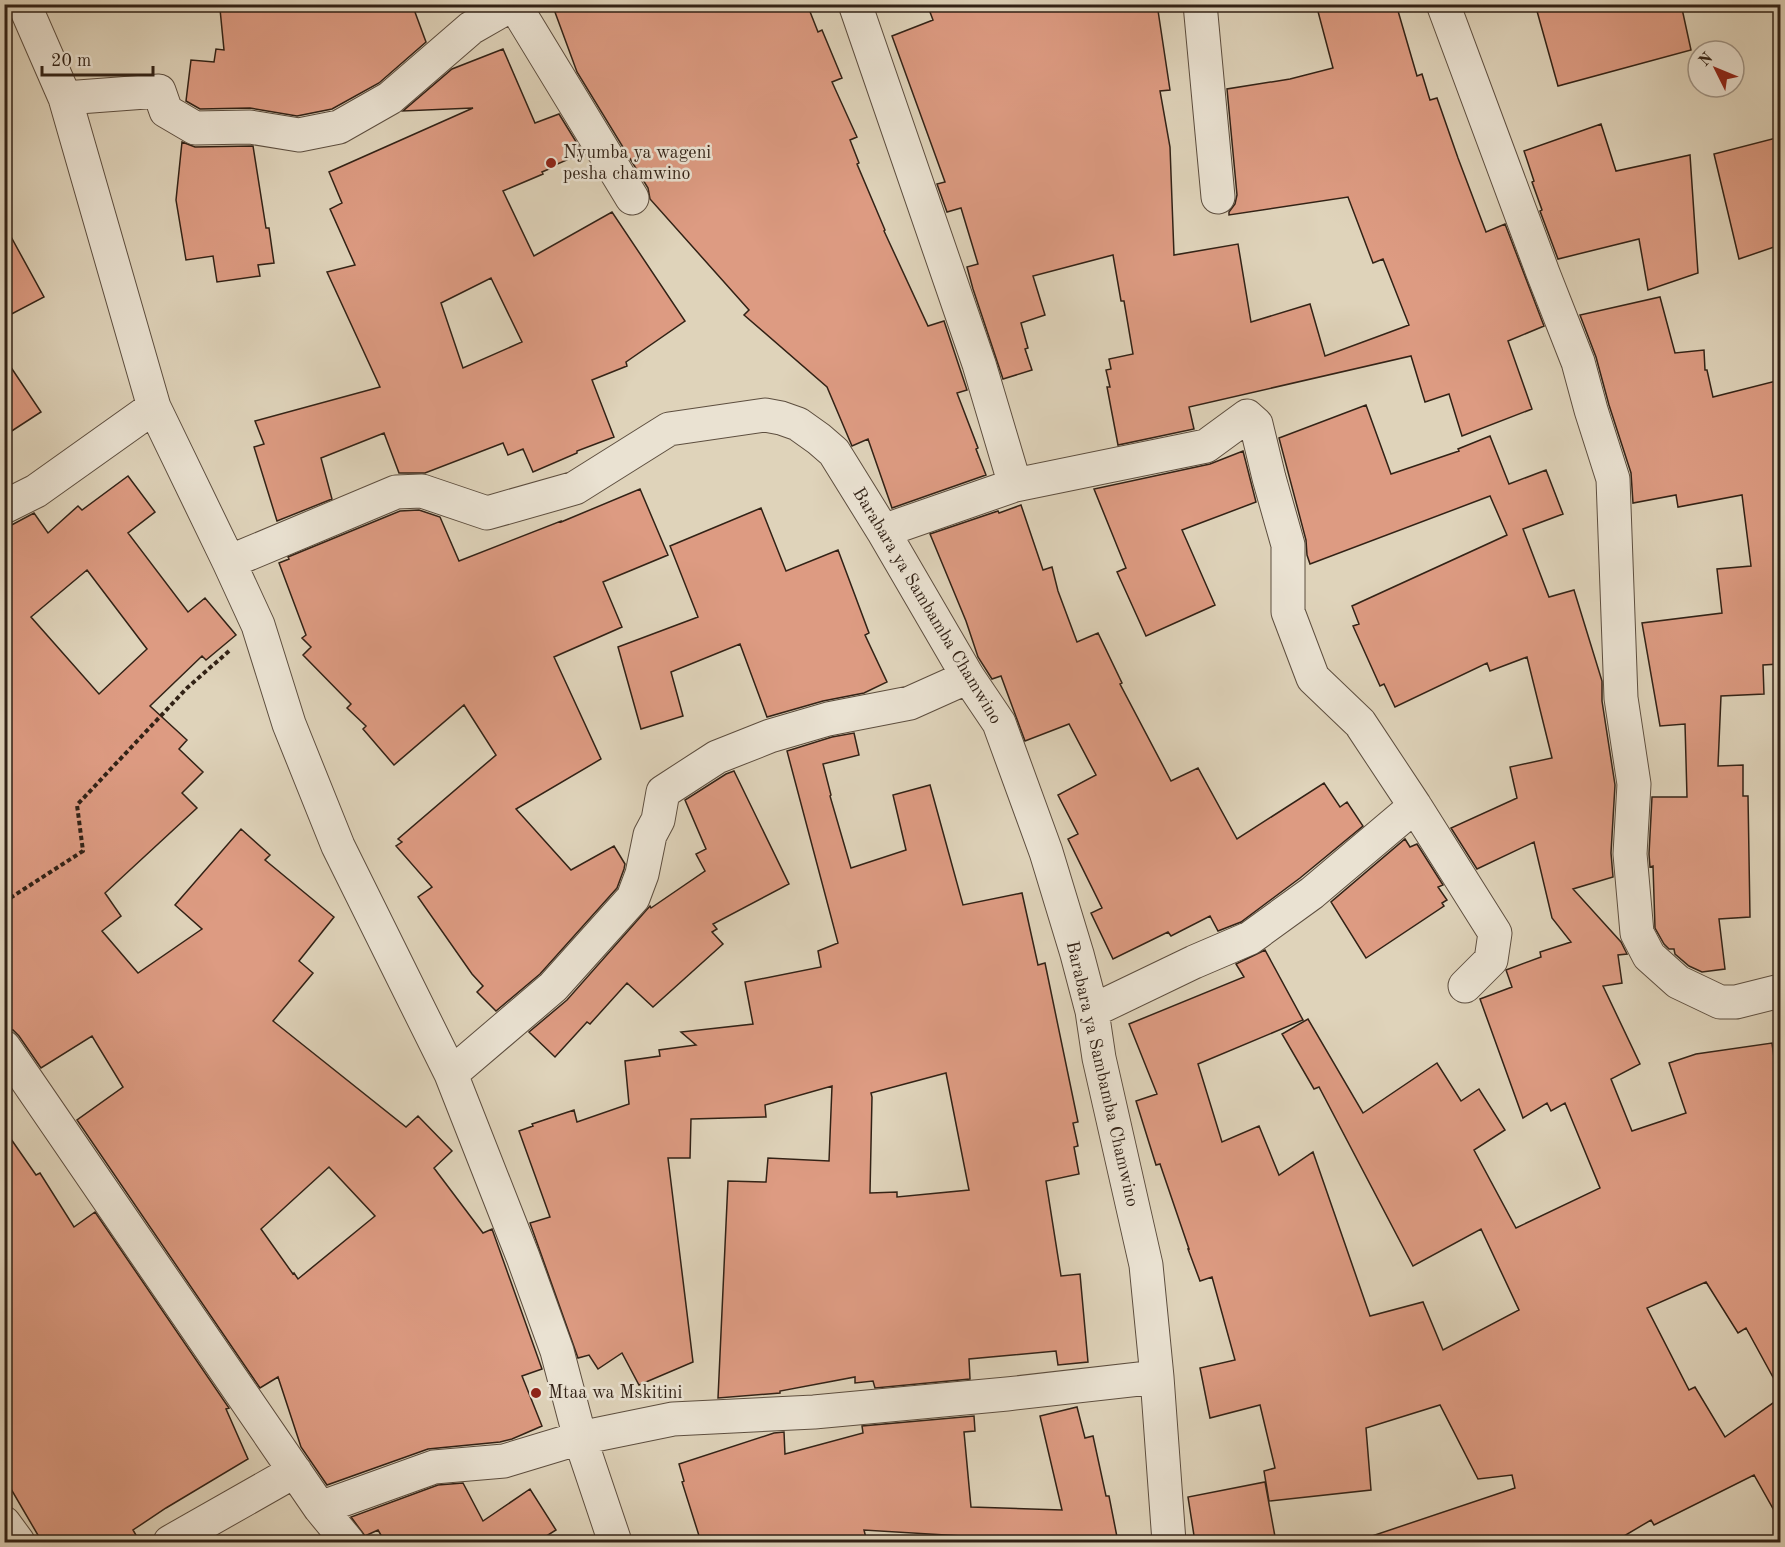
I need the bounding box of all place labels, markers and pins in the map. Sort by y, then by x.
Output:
place label: Nyumba ya wageni pesha chamwino [563,144,711,183]
marker: Nyumba ya wageni pesha chamwino [544,156,558,170]
place label: Mtaa wa Mskitini [548,1384,683,1402]
marker: Mtaa wa Mskitini [529,1386,543,1400]

